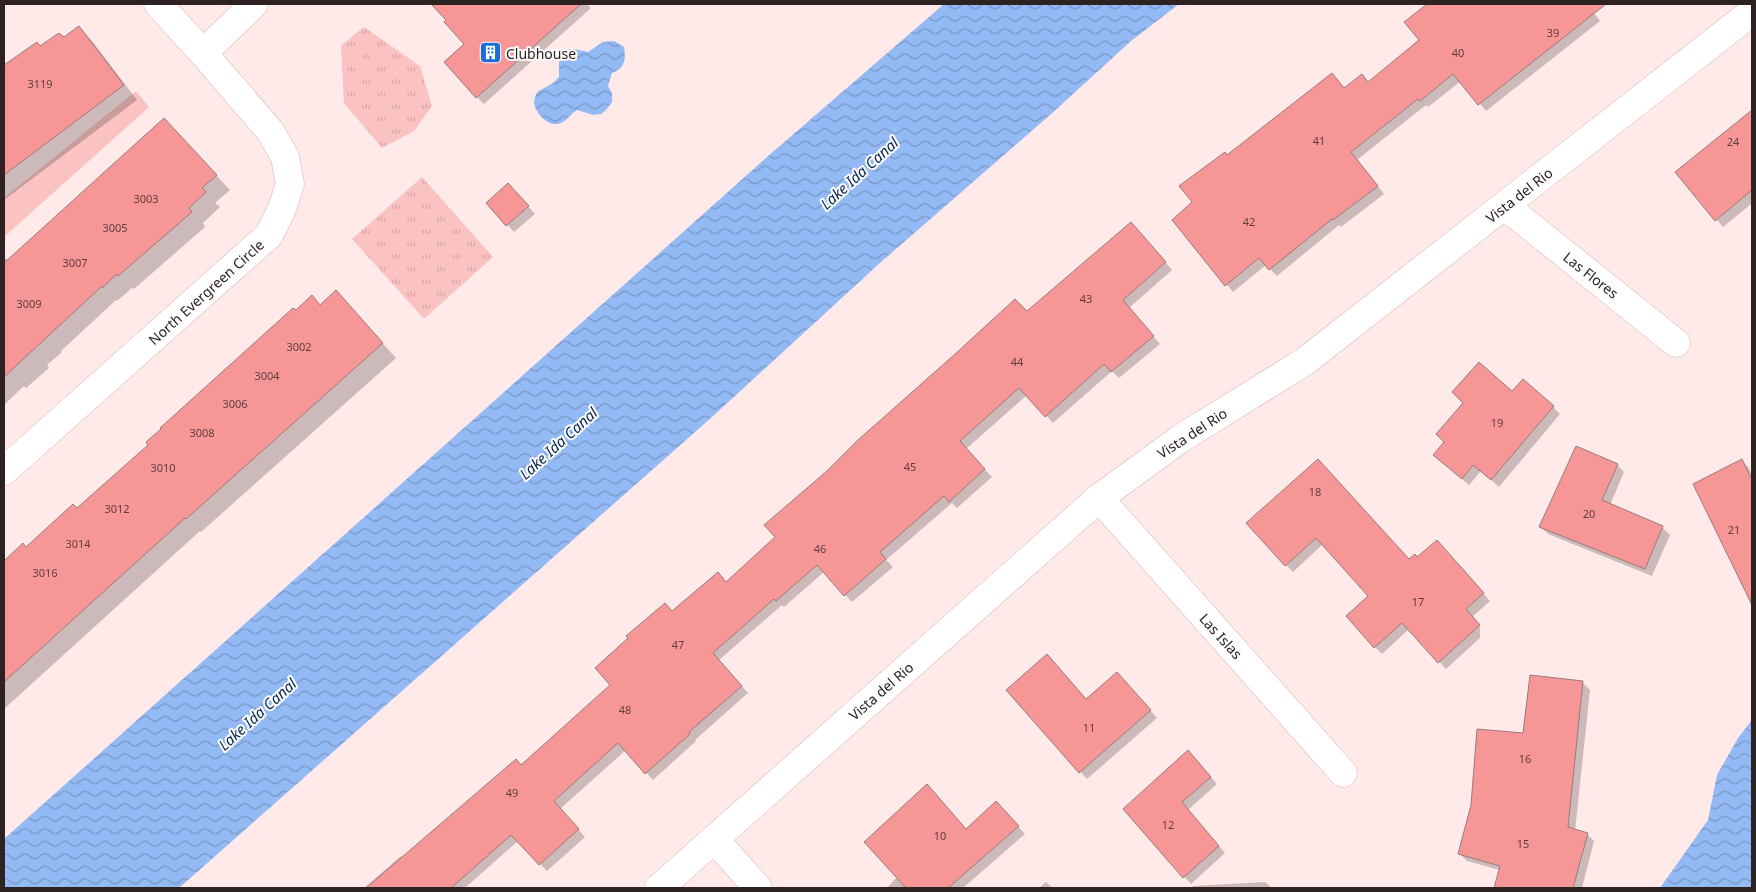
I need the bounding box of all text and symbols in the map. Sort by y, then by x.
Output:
house number: 39 [1547,25,1559,40]
building icon: Clubhouse [478,41,502,65]
place label: Clubhouse [506,44,576,63]
house number: 40 [1452,45,1464,60]
house number: 3119 [27,76,53,91]
water label: Lake Ida Canal [816,132,903,213]
house number: 41 [1313,133,1325,148]
house number: 24 [1727,134,1740,149]
street label: Vista del Rio [1482,163,1556,227]
house number: 3003 [133,191,159,206]
house number: 42 [1243,214,1255,229]
house number: 3005 [102,220,128,235]
street label: North Evergreen Circle [144,235,268,349]
street label: Las Flores [1560,248,1623,303]
house number: 3007 [62,255,88,270]
house number: 43 [1080,291,1092,306]
house number: 3009 [16,296,42,311]
house number: 3002 [286,339,312,354]
house number: 44 [1011,354,1024,369]
house number: 3004 [254,368,280,383]
house number: 3006 [222,396,248,411]
water label: Lake Ida Canal [515,402,602,483]
street label: Vista del Rio [1153,403,1231,463]
house number: 19 [1491,415,1503,430]
house number: 3008 [189,425,215,440]
house number: 45 [904,459,916,474]
house number: 3010 [150,460,176,475]
house number: 18 [1309,484,1321,499]
house number: 3012 [104,501,130,516]
house number: 20 [1583,506,1595,521]
house number: 21 [1728,522,1740,537]
house number: 3014 [65,536,91,551]
house number: 46 [814,541,826,556]
house number: 3016 [32,565,58,580]
house number: 17 [1412,594,1424,609]
street label: Las Islas [1195,609,1247,663]
house number: 47 [672,637,684,652]
street label: Vista del Rio [845,658,917,724]
water label: Lake Ida Canal [214,673,301,754]
house number: 48 [619,702,631,717]
house number: 11 [1083,720,1095,735]
house number: 16 [1519,751,1531,766]
house number: 49 [506,785,518,800]
house number: 12 [1162,817,1174,832]
house number: 10 [934,828,946,843]
house number: 15 [1517,836,1529,851]

